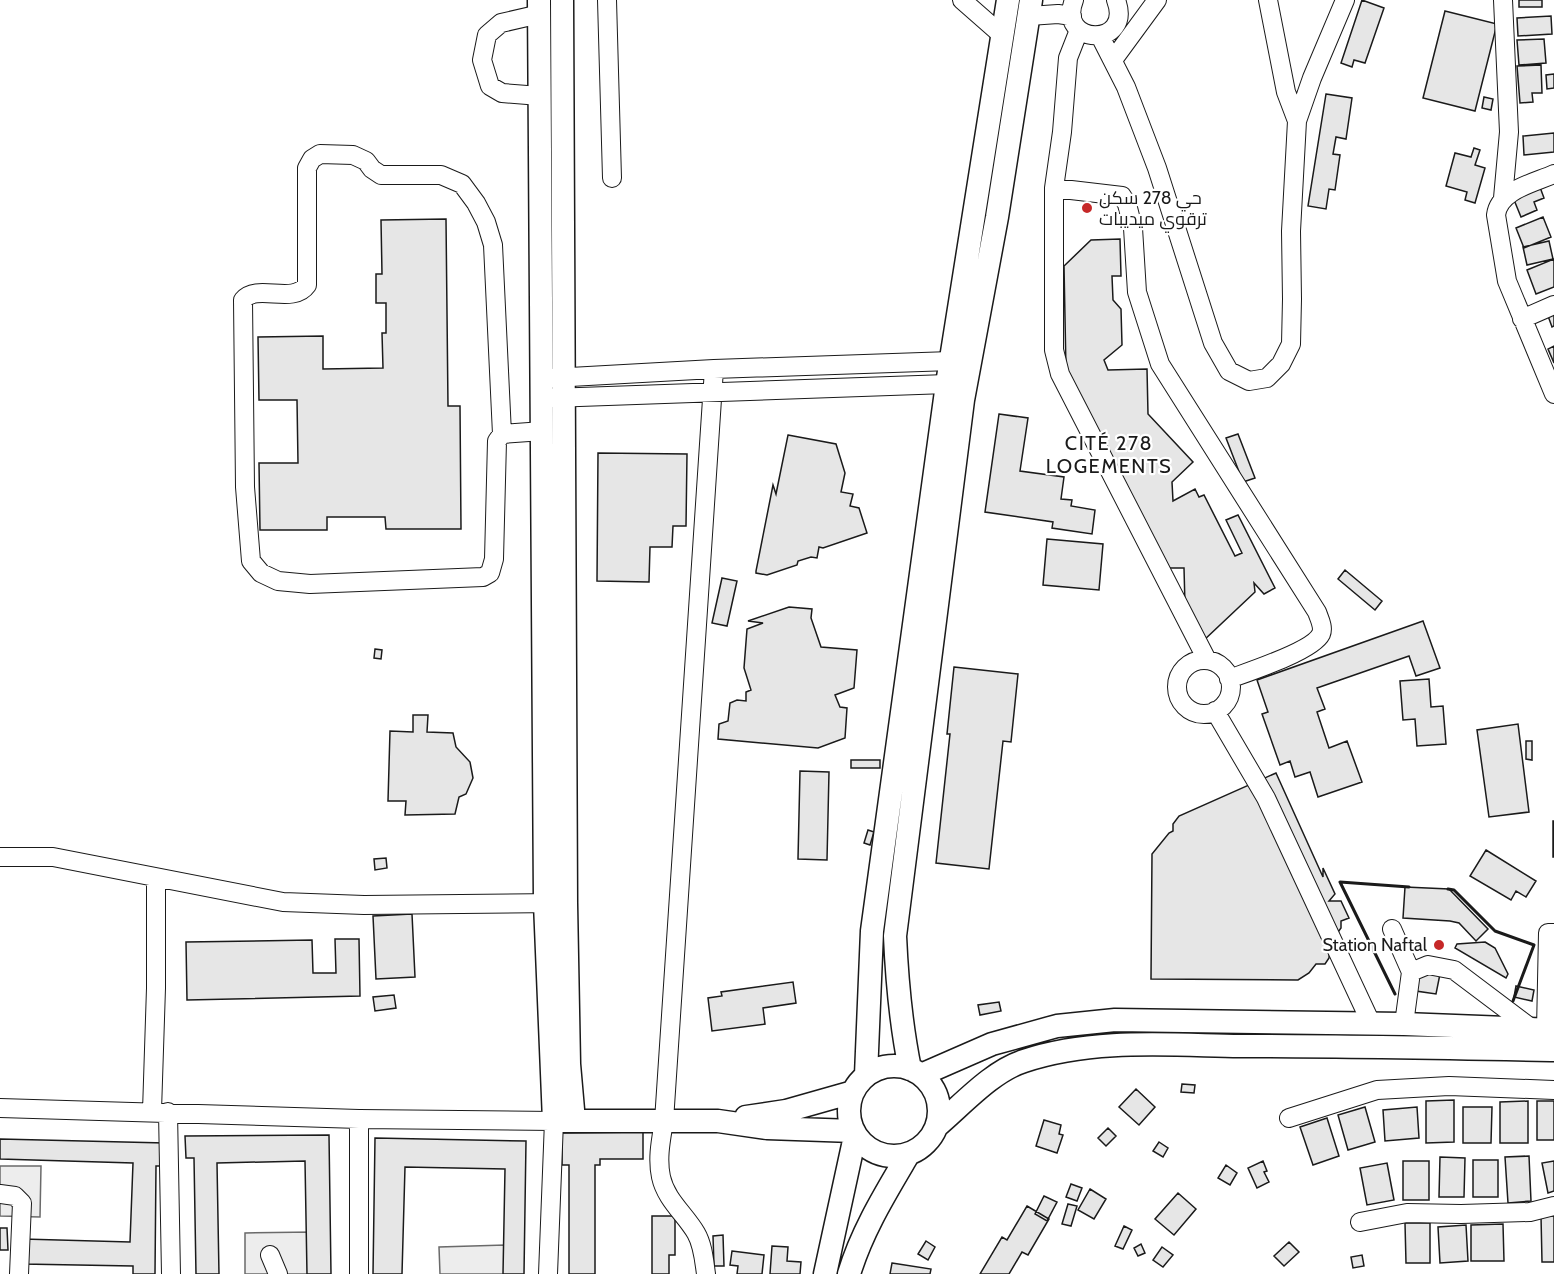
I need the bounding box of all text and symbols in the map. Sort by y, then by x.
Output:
place label: حي 278 سكن ترقوي ميديبات [1099,187,1207,233]
marker: حي 278 سكن ترقوي ميديبات [1080,201,1094,215]
district label: CITÉ 278 LOGEMENTS [1046,431,1172,478]
place label: Station Naftal [1322,934,1428,956]
marker: Station Naftal [1432,938,1446,952]

